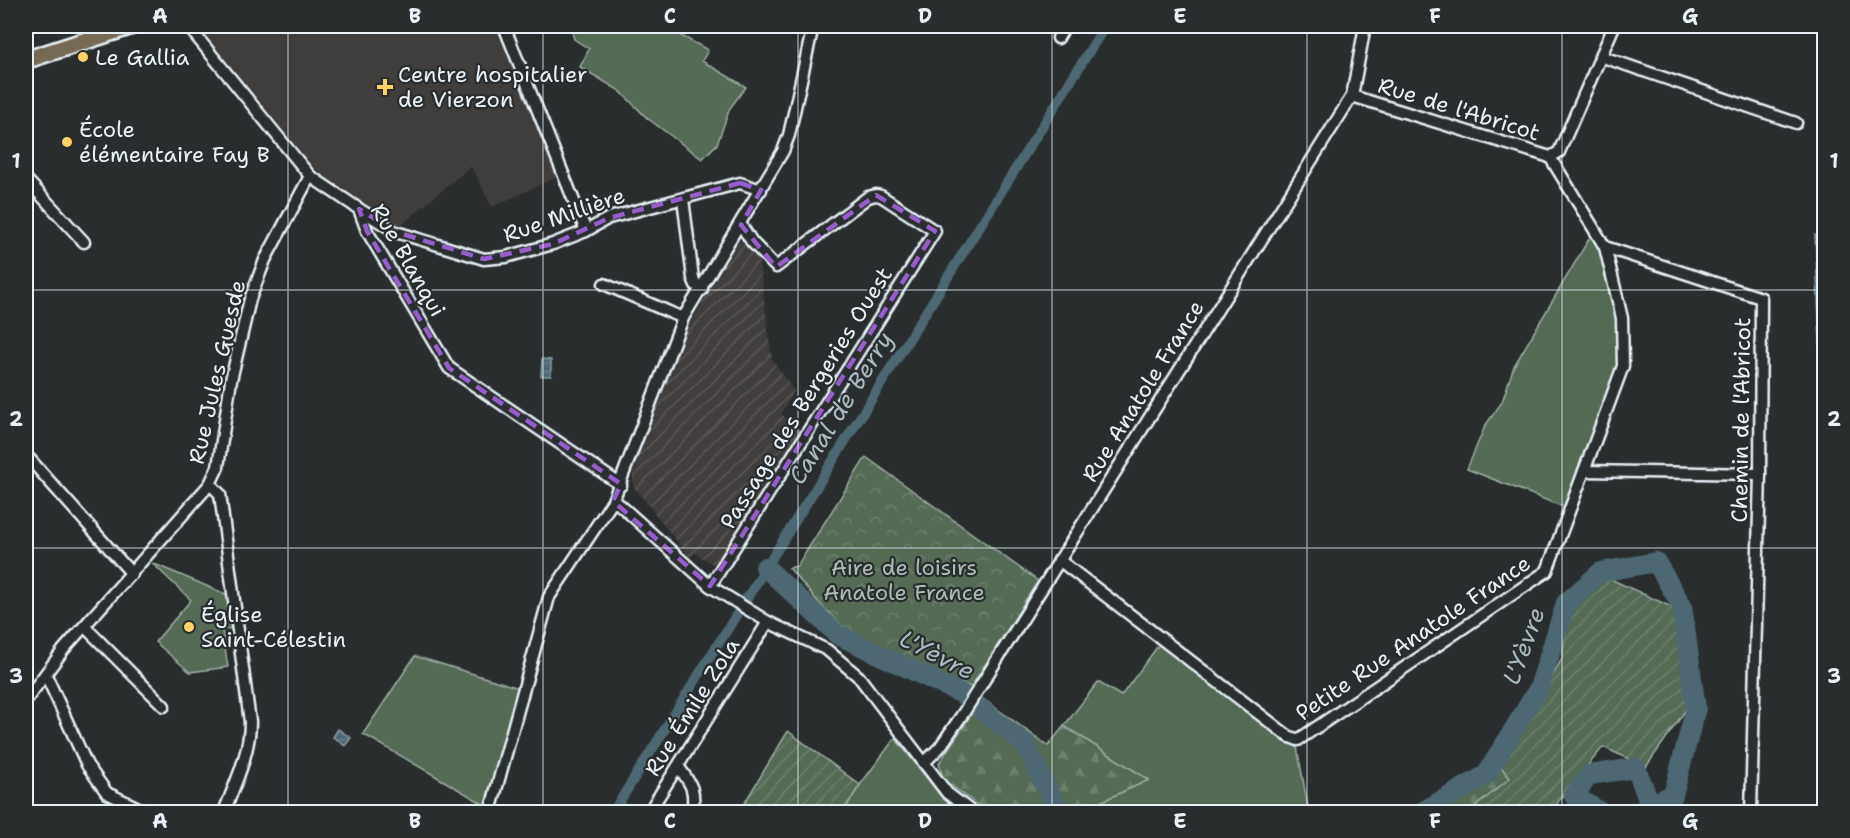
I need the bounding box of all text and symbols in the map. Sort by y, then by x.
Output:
text: A [152,3,168,29]
text: B [409,3,421,29]
text: C [664,3,676,29]
text: D [918,3,932,29]
text: E [1173,3,1187,29]
text: F [1429,3,1441,29]
text: G [1682,3,1698,29]
place label: Le Gallia [95,43,190,72]
marker: Le Gallia [76,50,90,64]
place label: Centre hospitalier de Vierzon [398,60,588,114]
street label: Rue de l'Abricot [1375,71,1543,147]
marker: Centre hospitalier de Vierzon [376,78,394,96]
place label: École élémentaire Fay B [79,115,270,169]
marker: École élémentaire Fay B [60,135,74,149]
text: 1 [11,148,21,174]
text: 1 [1829,148,1839,174]
street label: Rue Millière [499,181,629,249]
street label: Rue Blanqui [364,198,452,322]
street label: Passage des Bergeries Ouest [713,262,899,534]
street label: Rue Jules Guesde [182,277,252,467]
street label: Rue Anatole France [1075,295,1211,487]
street label: Chemin de l'Abricot [1725,317,1757,523]
water label: Canal de Berry [781,326,901,490]
text: 2 [9,406,23,432]
text: 2 [1827,406,1841,432]
street label: Petite Rue Anatole France [1290,549,1536,727]
park label: Aire de loisirs Anatole France [823,553,985,607]
place label: Église Saint-Célestin [201,600,346,654]
water label: L'Yèvre [1495,603,1553,689]
marker: Église Saint-Célestin [182,620,196,634]
water label: L'Yèvre [894,623,980,687]
street label: Rue Émile Zola [638,632,746,782]
text: 3 [9,663,23,689]
text: 3 [1827,663,1841,689]
text: A [152,808,168,834]
text: B [409,808,421,834]
text: C [664,808,676,834]
text: D [918,808,932,834]
text: E [1173,808,1187,834]
text: F [1429,808,1441,834]
text: G [1682,808,1698,834]

